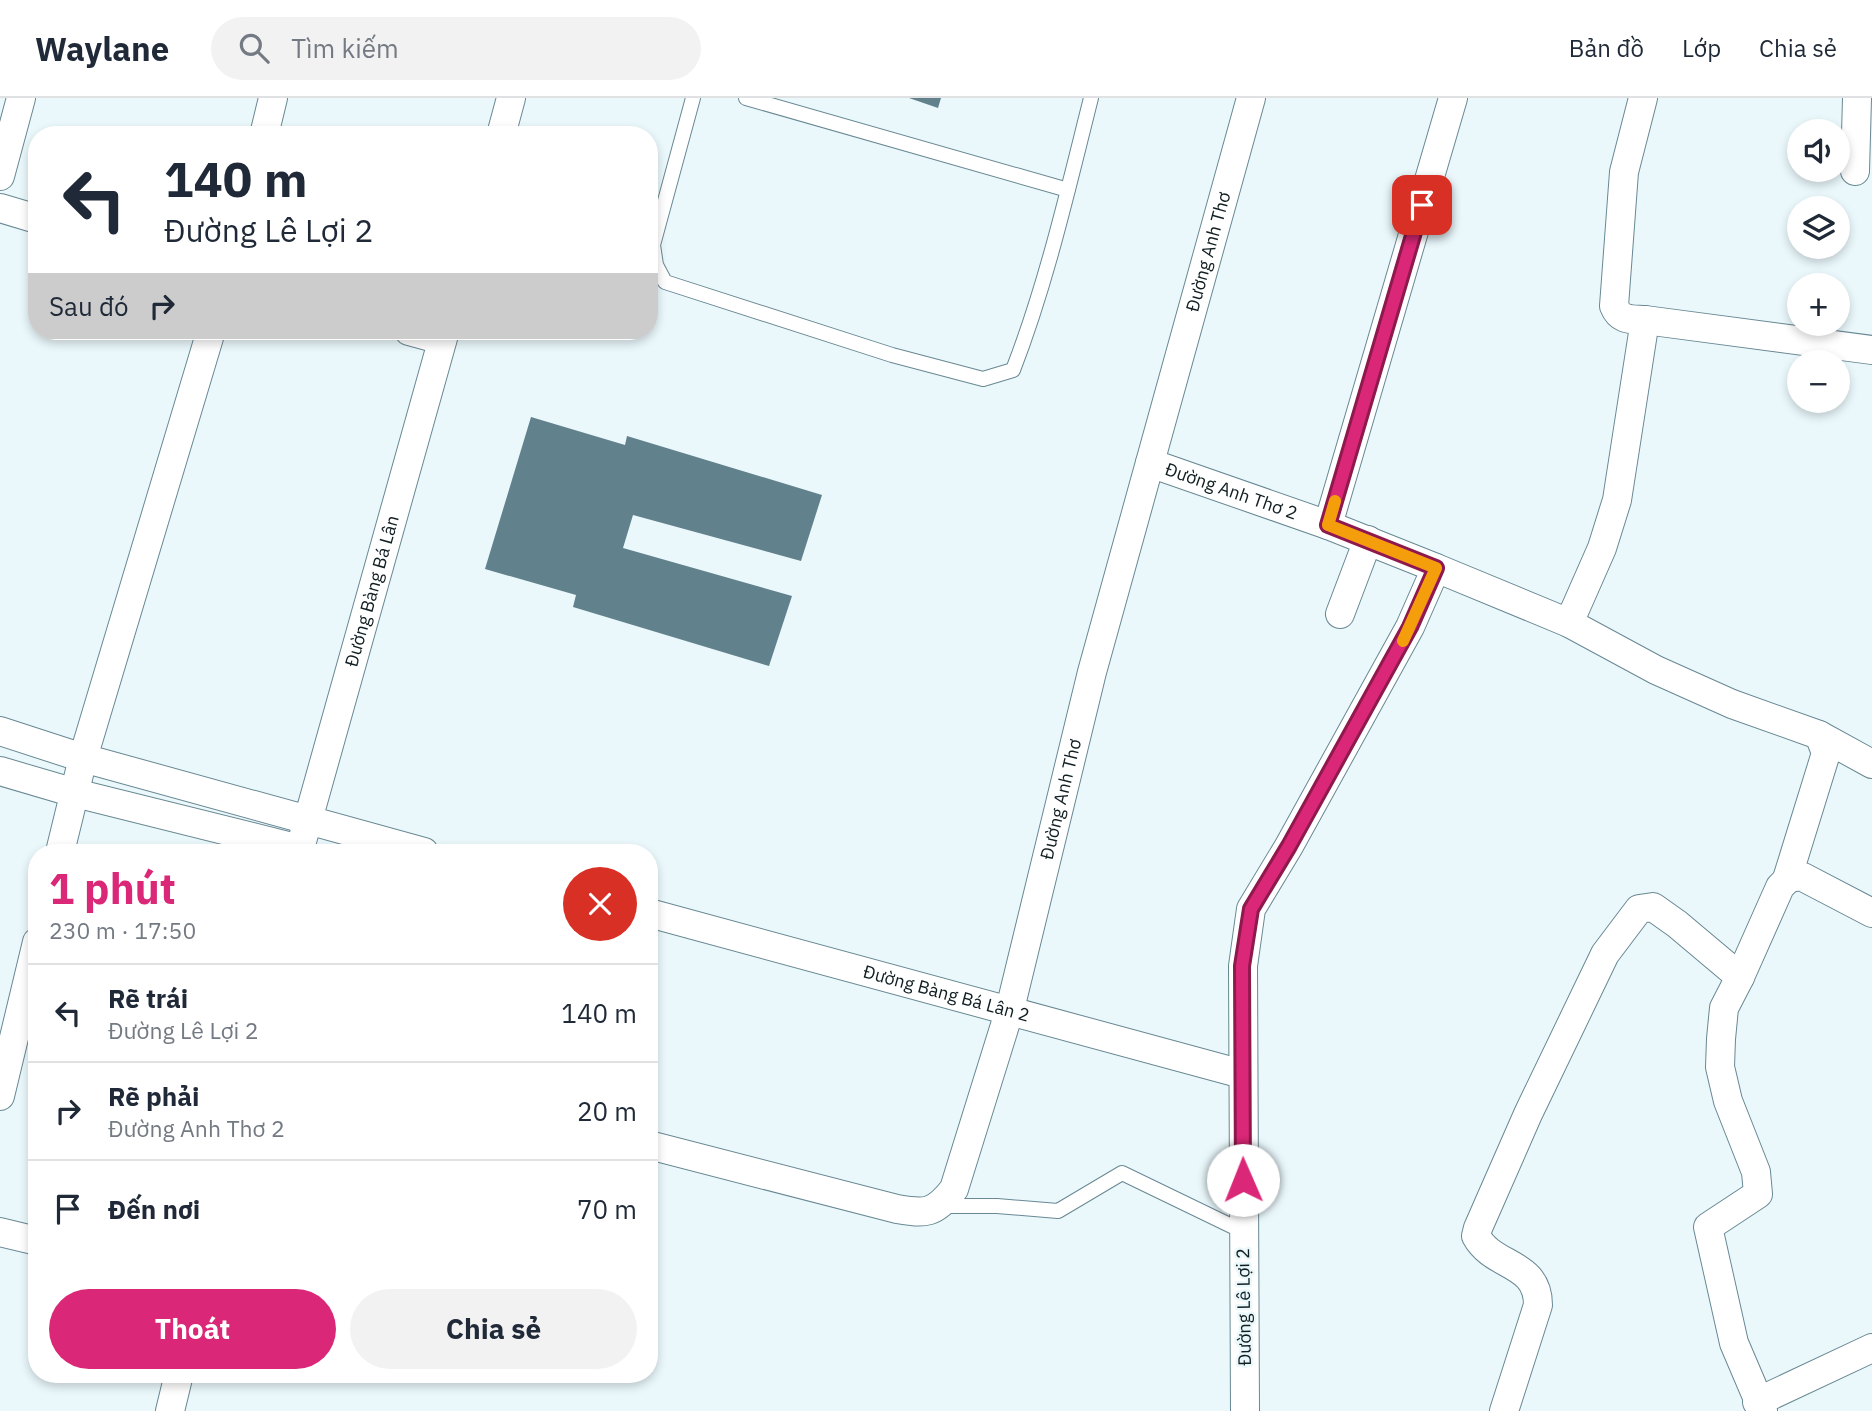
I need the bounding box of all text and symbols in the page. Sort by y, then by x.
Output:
search box [211,17,701,80]
text: Waylane [35,27,169,70]
icon: search [235,29,273,67]
text: Tìm kiếm [291,31,399,65]
text: Bản đồ [1569,32,1644,64]
text: Lớp [1682,32,1721,64]
text: Chia sẻ [1759,32,1837,64]
map controls [1787,119,1850,413]
button: sound [1787,119,1850,182]
text: 140 m [164,147,308,210]
icon: left [49,154,140,245]
pin [1392,175,1452,235]
icon: arrive [1403,186,1441,224]
street label: Đường Anh Thơ [1180,189,1235,314]
button: layers [1787,196,1850,259]
text: Đường Lê Lợi 2 [164,209,374,251]
button: + [1787,273,1850,336]
icon: right [143,287,181,325]
text: Sau đó [49,289,129,323]
button: − [1787,350,1850,413]
street label: Đường Anh Thơ 2 [1162,457,1301,524]
street label: Đường Bàng Bá Lân [339,513,404,669]
street label: Đường Anh Thơ [1035,737,1086,862]
text: 1 phút [49,861,176,916]
button: close [563,867,637,941]
text: 230 m · 17:50 [49,915,196,945]
street label: Đường Bàng Bá Lân 2 [861,960,1032,1027]
text: Rẽ trái [108,981,188,1015]
icon: left [49,994,87,1032]
text: 140 m [561,996,637,1030]
text: Đường Lê Lợi 2 [108,1015,259,1045]
text: Rẽ phải [108,1079,199,1113]
icon: right [49,1092,87,1130]
text: 20 m [577,1094,637,1128]
text: Đường Anh Thơ 2 [108,1113,285,1143]
position arrow [1206,1143,1280,1217]
icon: arrive [49,1190,87,1228]
text: Đến nơi [108,1192,200,1226]
text: 70 m [577,1192,637,1226]
street label: Đường Lê Lợi 2 [1231,1248,1256,1366]
button: Thoát [49,1289,336,1369]
button: Chia sẻ [350,1289,637,1369]

